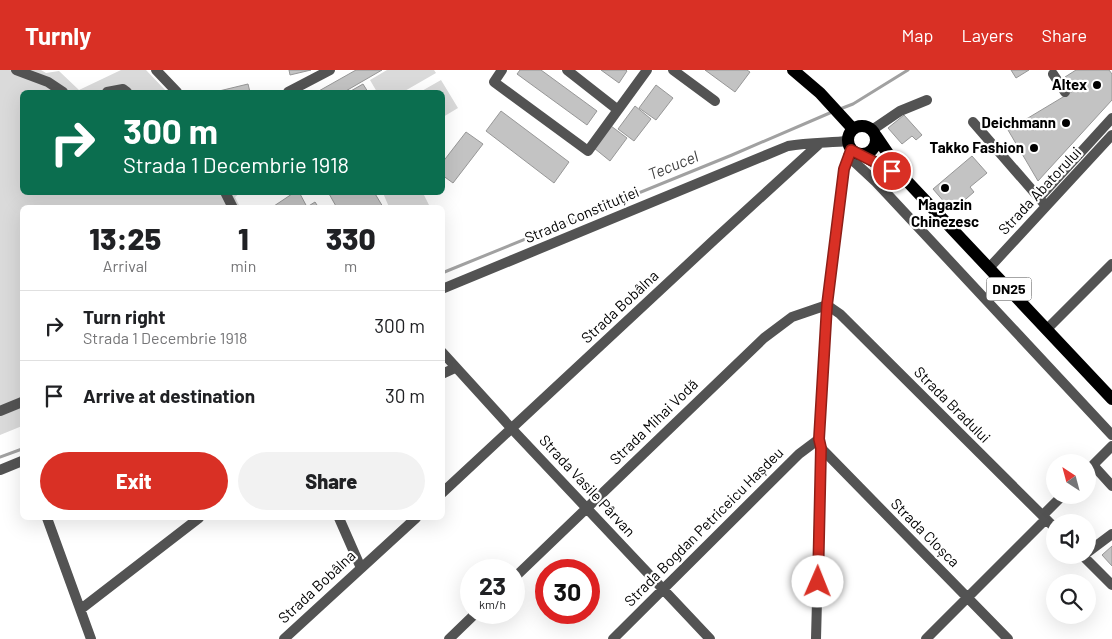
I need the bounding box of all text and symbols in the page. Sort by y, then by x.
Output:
text: Turnly [25,21,91,50]
text: Map [901,24,933,46]
text: Layers [961,24,1014,46]
text: Share [1042,24,1087,46]
place label: Altex [1052,75,1087,93]
marker: Altex [1091,79,1103,91]
text: 300 m [123,109,218,151]
icon: right [40,110,105,175]
place label: Deichmann [982,113,1056,131]
marker: Deichmann [1060,117,1072,129]
place label: Takko Fashion [929,138,1024,156]
marker: Takko Fashion [1028,142,1040,154]
street label: Strada Abatorului [994,143,1084,238]
water label: Tecucel [645,146,701,183]
pin [871,150,913,192]
text: Strada 1 Decembrie 1918 [123,151,349,177]
icon: arrive [878,157,906,185]
street label: Strada Constituției [522,182,642,246]
marker: Magazin Chinezesc [939,182,951,194]
place label: Magazin Chinezesc [911,195,979,230]
text: 13:25 [89,220,161,256]
text: 1 [238,220,249,256]
text: 330 [326,220,376,256]
text: Arrival [103,256,148,275]
text: min [230,256,256,275]
text: m [344,256,357,275]
street label: Strada Bobâlna [577,266,662,347]
road number: DN25 [986,278,1032,300]
text: Turn right [83,305,165,328]
icon: right [40,312,68,340]
text: 300 m [374,314,425,337]
text: Strada 1 Decembrie 1918 [83,328,247,347]
street label: Strada Bradului [911,362,995,446]
street label: Strada Mihai Vodă [606,375,701,468]
icon: arrive [40,382,68,410]
text: Arrive at destination [83,384,255,407]
text: 30 m [385,384,425,407]
street label: Strada Vasile Pârvan [536,431,640,540]
street label: Strada Bogdan Petriceicu Hașdeu [620,443,786,609]
button: Exit [40,452,228,510]
button: Share [238,452,425,510]
north arrow [1046,454,1096,504]
map controls [1046,454,1096,624]
street label: Strada Cloșca [888,494,964,570]
button: sound [1046,514,1096,564]
street label: Strada Bobâlna [274,546,359,627]
position arrow [791,555,843,607]
speed limit sign: 30 [535,559,600,624]
text: 23 [479,570,506,600]
button: search [1046,574,1096,624]
text: km/h [479,597,506,611]

